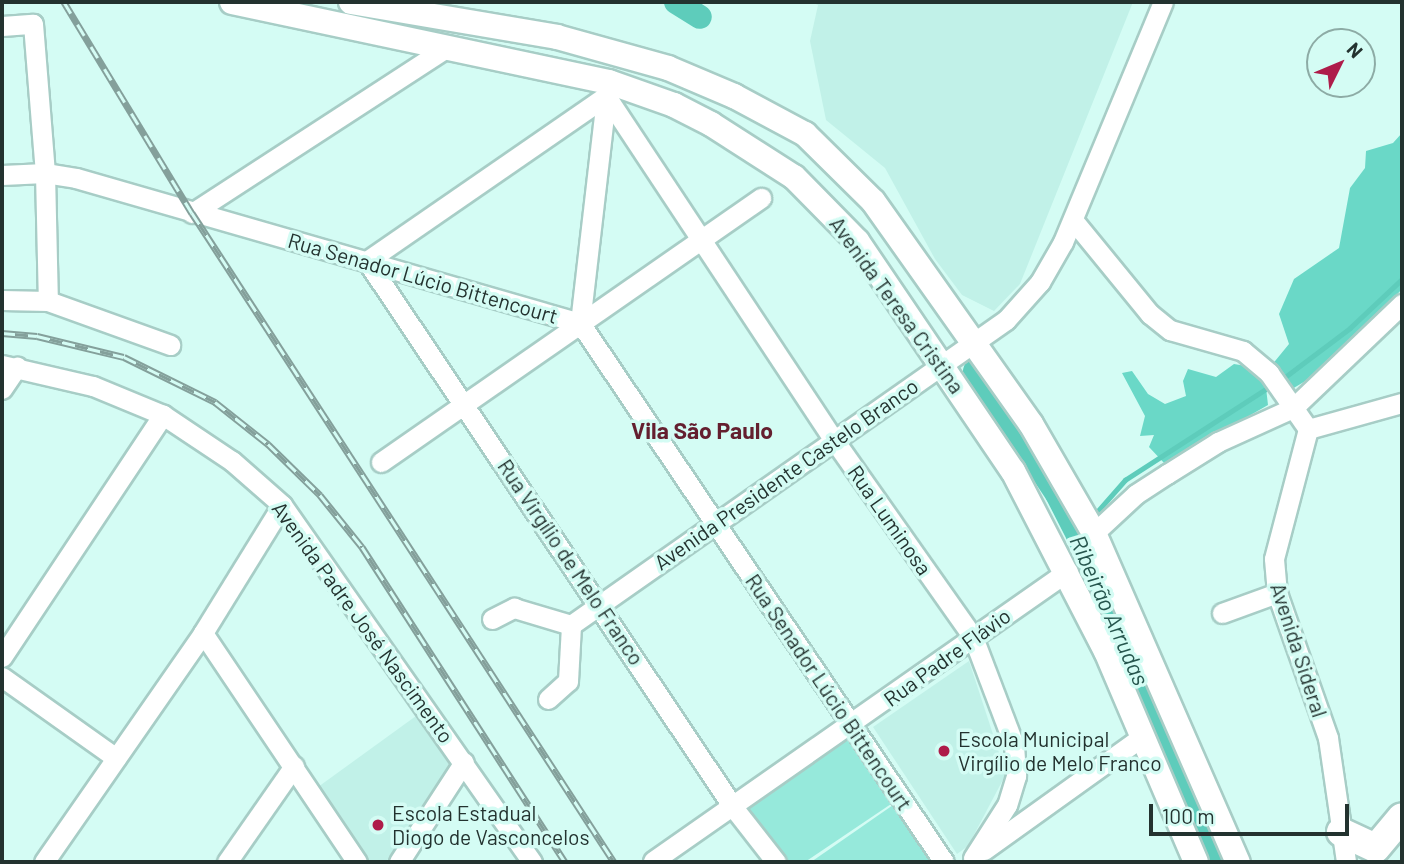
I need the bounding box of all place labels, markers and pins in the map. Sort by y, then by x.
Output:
place label: Escola Municipal Virgílio de Melo Franco [958,726,1162,776]
marker: Escola Municipal Virgílio de Melo Franco [936,743,952,759]
place label: Escola Estadual Diogo de Vasconcelos [392,800,590,850]
marker: Escola Estadual Diogo de Vasconcelos [370,817,386,833]

